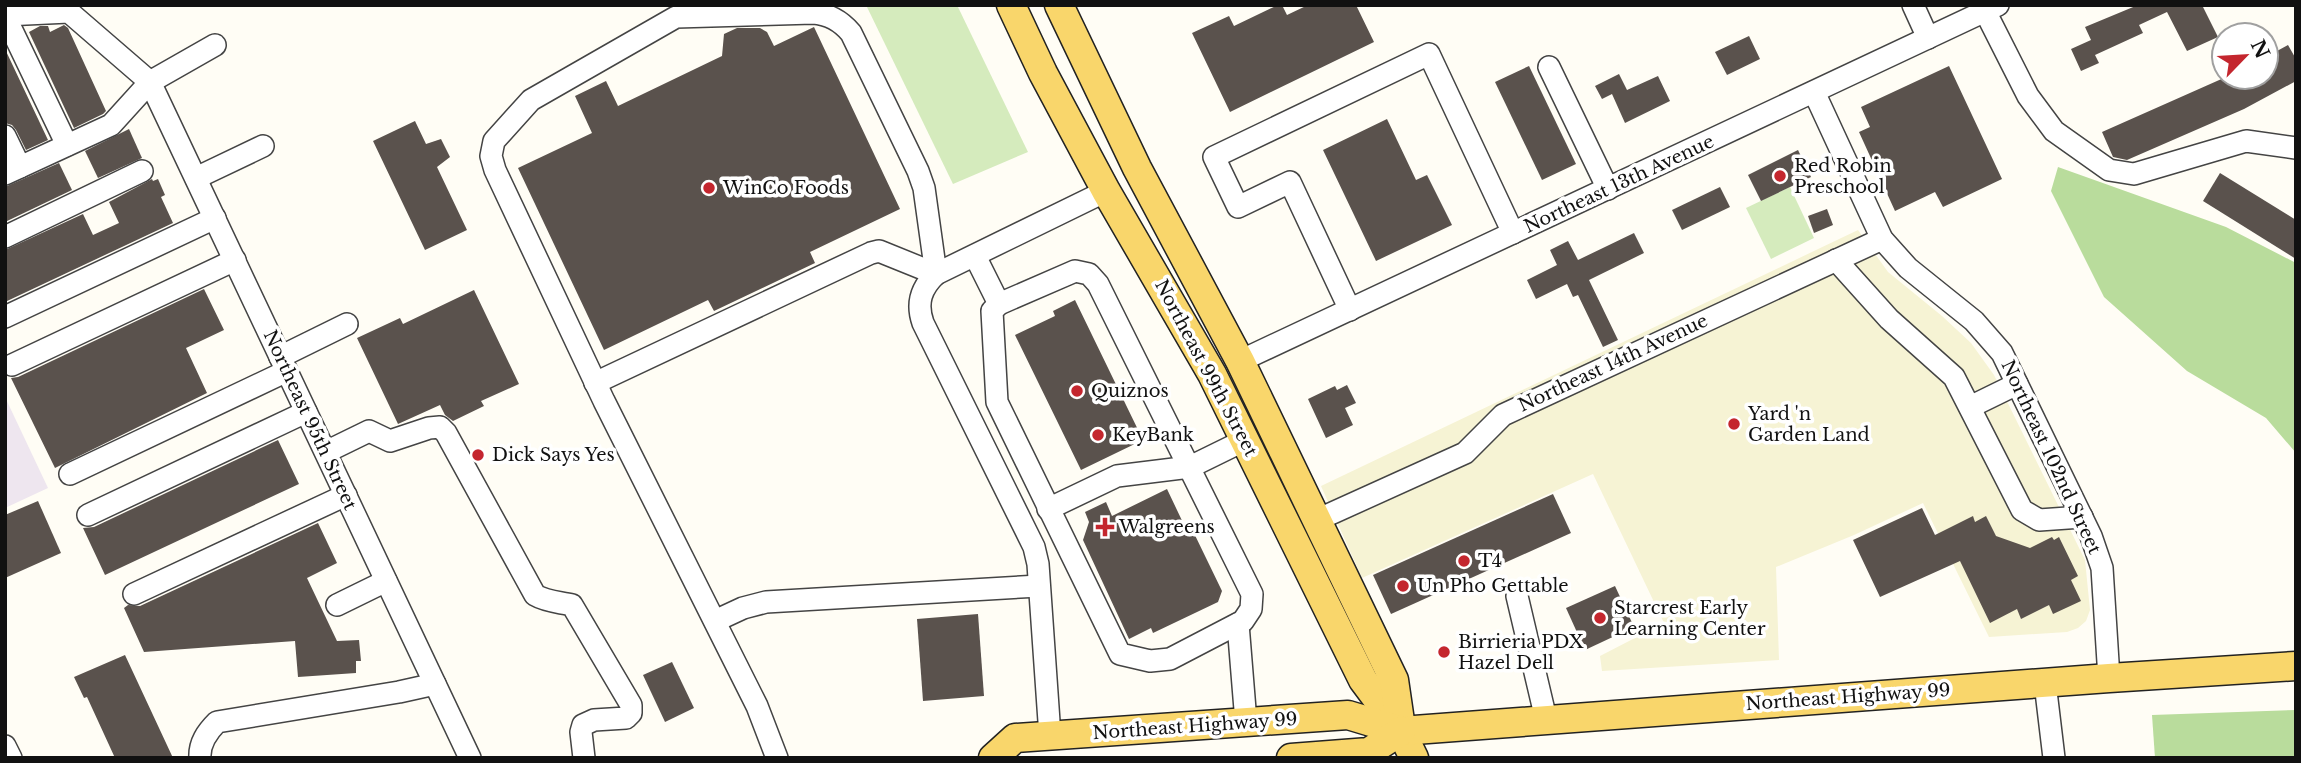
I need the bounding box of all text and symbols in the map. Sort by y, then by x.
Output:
north arrow [2210,21,2280,91]
text: N [2246,36,2274,62]
street label: Northeast 13th Avenue [1521,130,1717,238]
place label: Red Robin Preschool [1794,155,1892,198]
marker: Red Robin Preschool [1772,168,1788,184]
place label: WinCo Foods [722,177,849,199]
marker: WinCo Foods [701,180,717,196]
street label: Northeast 99th Street [1150,276,1262,460]
street label: Northeast 14th Avenue [1515,309,1711,417]
street label: Northeast 95th Street [259,327,361,514]
street label: Northeast 102nd Street [1996,357,2106,558]
place label: Quiznos [1091,380,1169,402]
marker: Quiznos [1069,383,1085,399]
place label: Yard 'n Garden Land [1747,403,1870,446]
marker: Yard 'n Garden Land [1726,416,1742,432]
place label: KeyBank [1112,424,1194,446]
marker: KeyBank [1090,427,1106,443]
place label: Dick Says Yes [492,444,615,466]
marker: Dick Says Yes [470,447,486,463]
place label: Walgreens [1118,516,1215,538]
marker: Walgreens [1097,519,1113,535]
place label: T4 [1478,550,1502,572]
marker: T4 [1456,553,1472,569]
place label: Un Pho Gettable [1417,575,1569,597]
marker: Un Pho Gettable [1395,578,1411,594]
place label: Starcrest Early Learning Center [1614,597,1766,640]
marker: Starcrest Early Learning Center [1592,610,1608,626]
place label: Birrieria PDX Hazel Dell [1458,631,1584,674]
marker: Birrieria PDX Hazel Dell [1436,644,1452,660]
street label: Northeast Highway 99 [1745,679,1951,715]
street label: Northeast Highway 99 [1092,708,1298,744]

